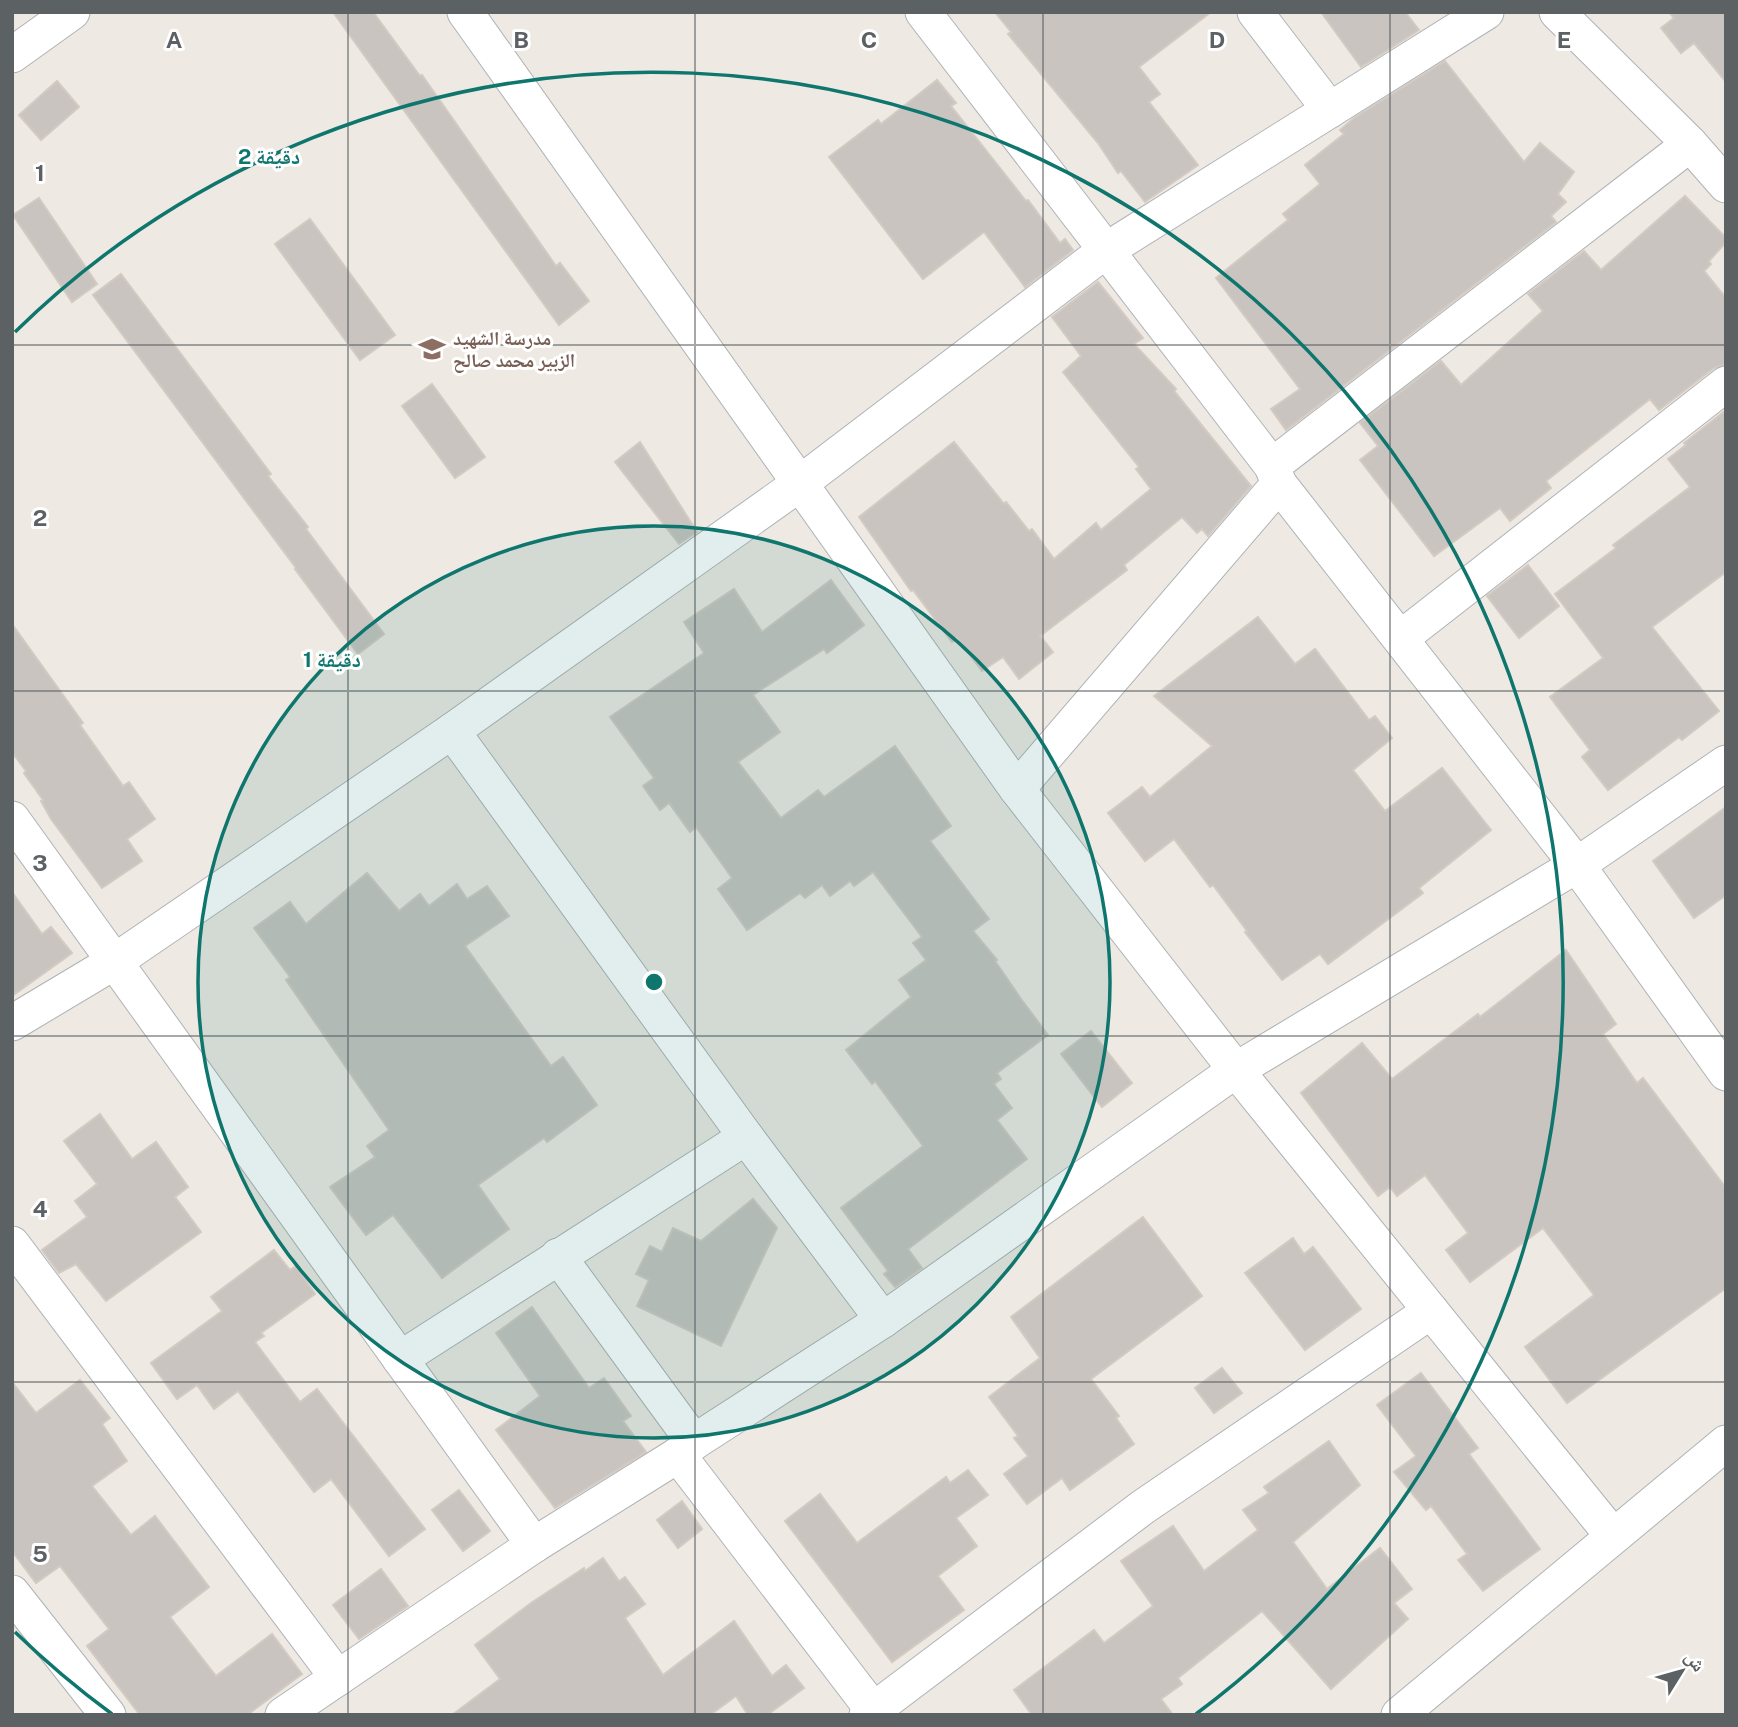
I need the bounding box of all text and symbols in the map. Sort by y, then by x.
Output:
text: A [166,26,183,53]
text: B [513,26,529,53]
text: C [861,26,877,53]
text: D [1209,26,1225,53]
text: E [1557,26,1571,53]
text: 2 دقيقة [238,144,300,169]
text: 1 [35,159,45,186]
place label: مدرسة الشهيد الزبير محمد صالح [453,327,575,373]
school or university icon: مدرسة الشهيد الزبير محمد صالح [417,334,447,364]
text: 2 [33,504,47,531]
text: 1 دقيقة [303,647,361,672]
text: 3 [32,849,48,876]
centre of rings [642,970,666,994]
text: 4 [32,1195,48,1222]
text: 5 [32,1540,48,1567]
north arrow [1647,1636,1717,1706]
text: ش [1680,1646,1710,1676]

